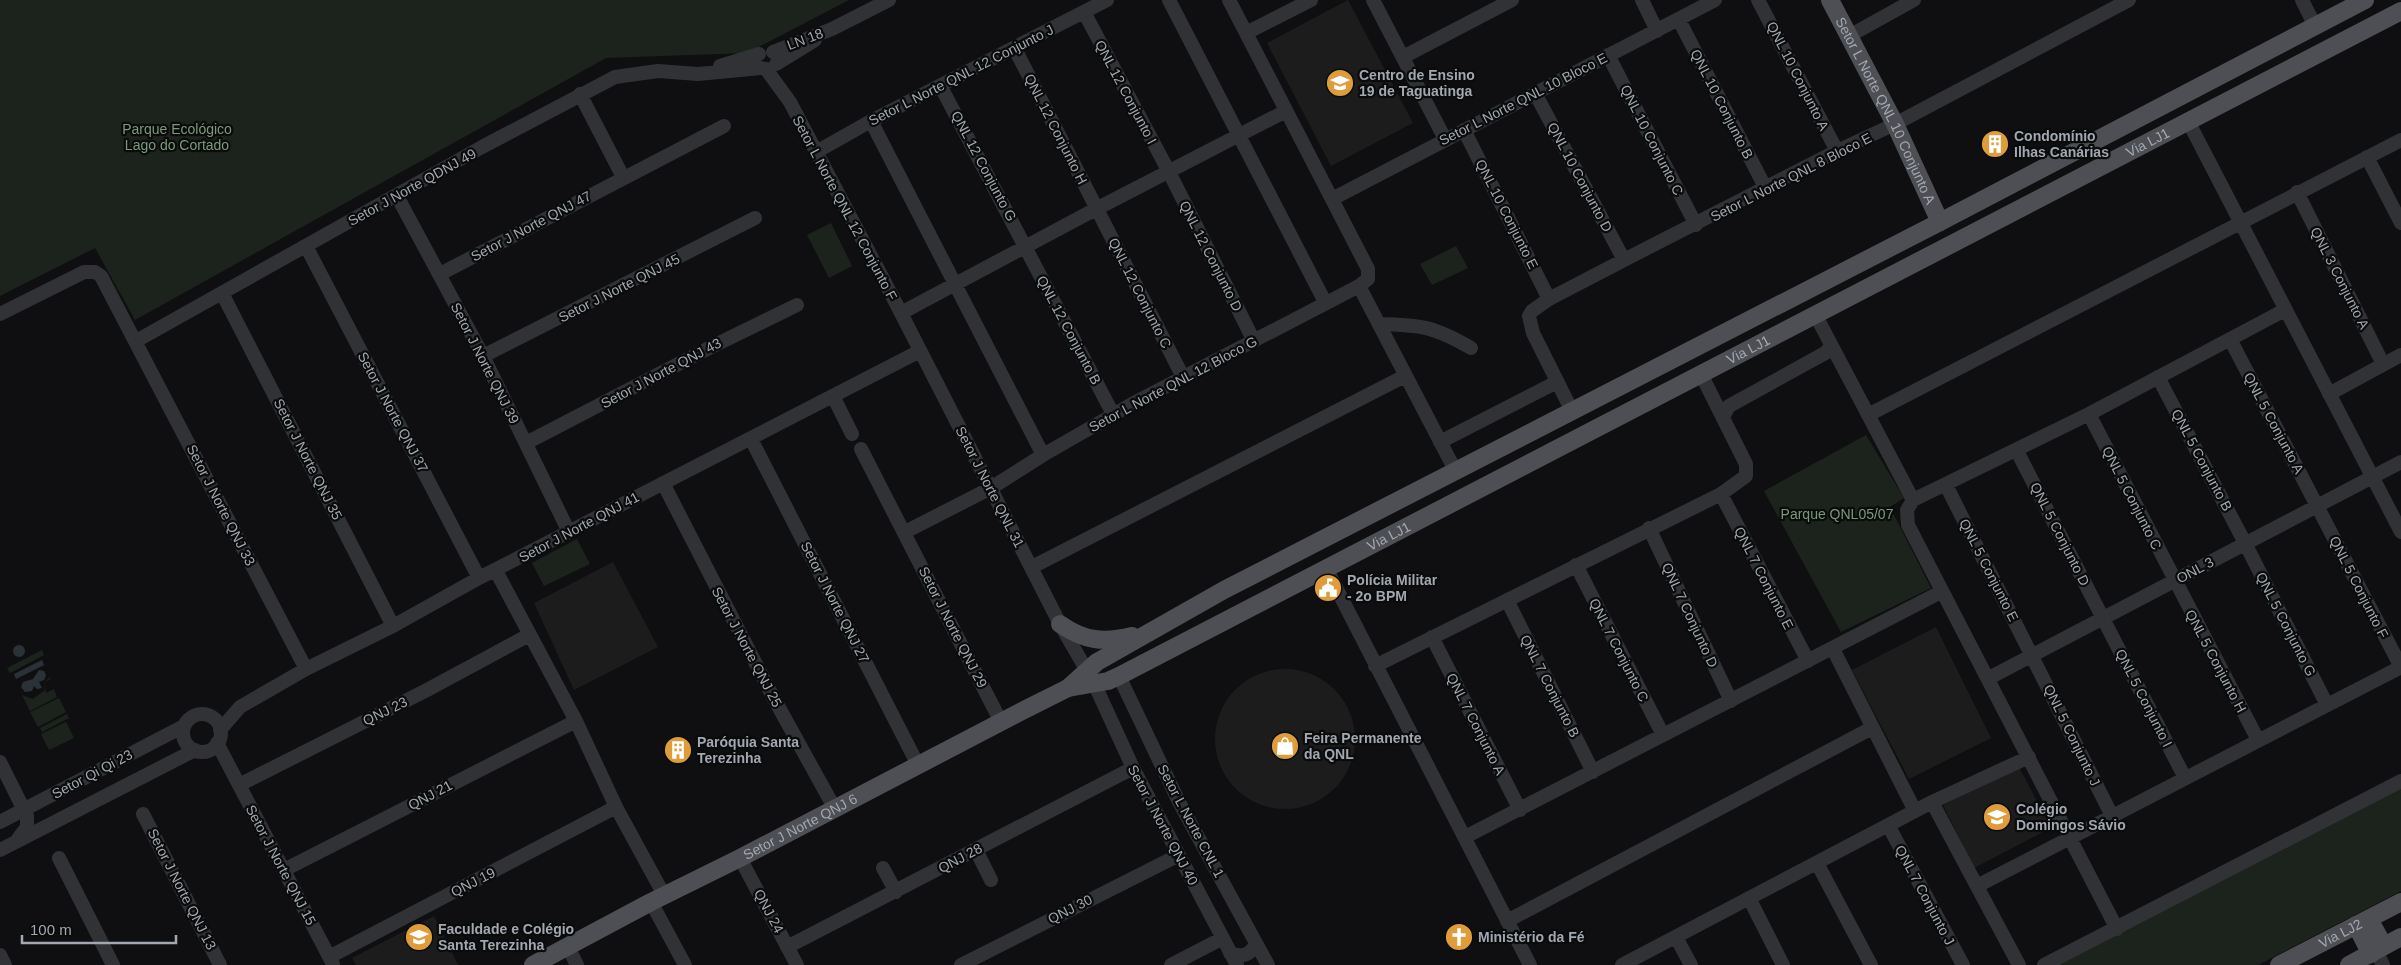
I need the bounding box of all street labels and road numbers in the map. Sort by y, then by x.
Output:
street label: Setor L Norte QNL 10 Conjunto A [1832,14,1939,207]
street label: QNL 10 Conjunto A [1764,19,1833,134]
street label: Setor L Norte QNL 12 Conjunto J [866,21,1056,129]
street label: LN 18 [785,25,826,53]
street label: QNL 12 Conjunto I [1092,37,1160,147]
street label: QNL 10 Conjunto B [1687,47,1757,161]
street label: Setor L Norte QNL 10 Bloco E [1436,50,1610,148]
street label: QNL 12 Conjunto H [1021,71,1091,187]
street label: QNL 10 Conjunto C [1617,82,1687,198]
street label: QNL 12 Conjunto G [948,108,1020,224]
street label: Setor L Norte QNL 12 Conjunto F [789,113,901,303]
street label: QNL 10 Conjunto D [1544,120,1616,234]
street label: Via LJ1 [2123,125,2172,160]
street label: Setor L Norte QNL 8 Bloco E [1708,129,1874,225]
street label: Setor J Norte QDNJ 49 [345,145,479,229]
street label: QNL 10 Conjunto E [1472,157,1542,271]
street label: Setor J Norte QNJ 47 [468,187,594,264]
street label: QNL 12 Conjunto D [1176,198,1246,314]
street label: QNL 3 Conjunto A [2307,224,2373,332]
street label: QNL 12 Conjunto C [1105,235,1175,351]
street label: Setor J Norte QNJ 45 [556,250,682,326]
street label: QNL 12 Conjunto B [1034,273,1104,387]
street label: Setor J Norte QNJ 39 [447,300,523,426]
street label: Via LJ1 [1724,332,1773,367]
street label: Setor L Norte QNL 12 Bloco G [1086,333,1260,435]
street label: Setor J Norte QNJ 43 [598,334,724,411]
street label: Setor J Norte QNJ 37 [355,349,432,475]
street label: QNL 5 Conjunto A [2241,370,2308,477]
street label: Setor J Norte QNJ 35 [270,396,346,522]
street label: QNL 5 Conjunto B [2168,406,2236,514]
street label: Setor J Norte QNL 31 [952,424,1028,551]
street label: Setor J Norte QNJ 33 [183,442,259,568]
street label: QNL 5 Conjunto C [2099,444,2165,552]
street label: QNL 5 Conjunto D [2027,480,2093,588]
street label: Setor J Norte QNJ 41 [516,488,642,565]
street label: QNL 5 Conjunto E [1956,516,2022,624]
street label: Via LJ1 [1364,518,1413,554]
street label: QNL 7 Conjunto E [1731,524,1797,632]
street label: QNL 5 Conjunto F [2326,533,2392,641]
street label: Setor J Norte QNJ 27 [797,539,873,665]
street label: ONL 3 [2174,553,2217,586]
street label: QNL 7 Conjunto D [1659,560,1721,670]
street label: Setor J Norte QNJ 29 [915,564,991,690]
street label: QNL 5 Conjunto G [2253,569,2319,679]
street label: Setor J Norte QNJ 25 [709,584,786,710]
street label: QNL 7 Conjunto C [1586,596,1652,704]
street label: QNL 5 Conjunto H [2182,607,2250,715]
street label: QNL 7 Conjunto B [1517,632,1583,740]
street label: QNL 5 Conjunto I [2112,646,2176,750]
street label: QNL 7 Conjunto A [1443,670,1509,778]
street label: QNL 5 Conjunto J [2041,682,2103,788]
street label: QNJ 23 [360,693,410,729]
street label: Setor Qi Qi 23 [49,746,135,802]
street label: Setor J Norte QNJ 40 [1125,762,1202,888]
street label: Setor L Norte CNL 1 [1154,762,1228,880]
street label: QNJ 21 [405,777,455,813]
street label: Setor J Norte QNJ 6 [741,790,860,863]
street label: Setor J Norte QNJ 15 [243,802,320,928]
street label: Setor J Norte QNJ 13 [144,826,220,952]
street label: QNJ 28 [935,840,985,876]
street label: QNL 7 Conjunto J [1892,842,1958,948]
street label: QNJ 19 [448,864,498,900]
street label: QNJ 24 [751,886,787,936]
street label: QNJ 30 [1045,891,1095,927]
street label: Via LJ2 [2316,915,2365,951]

